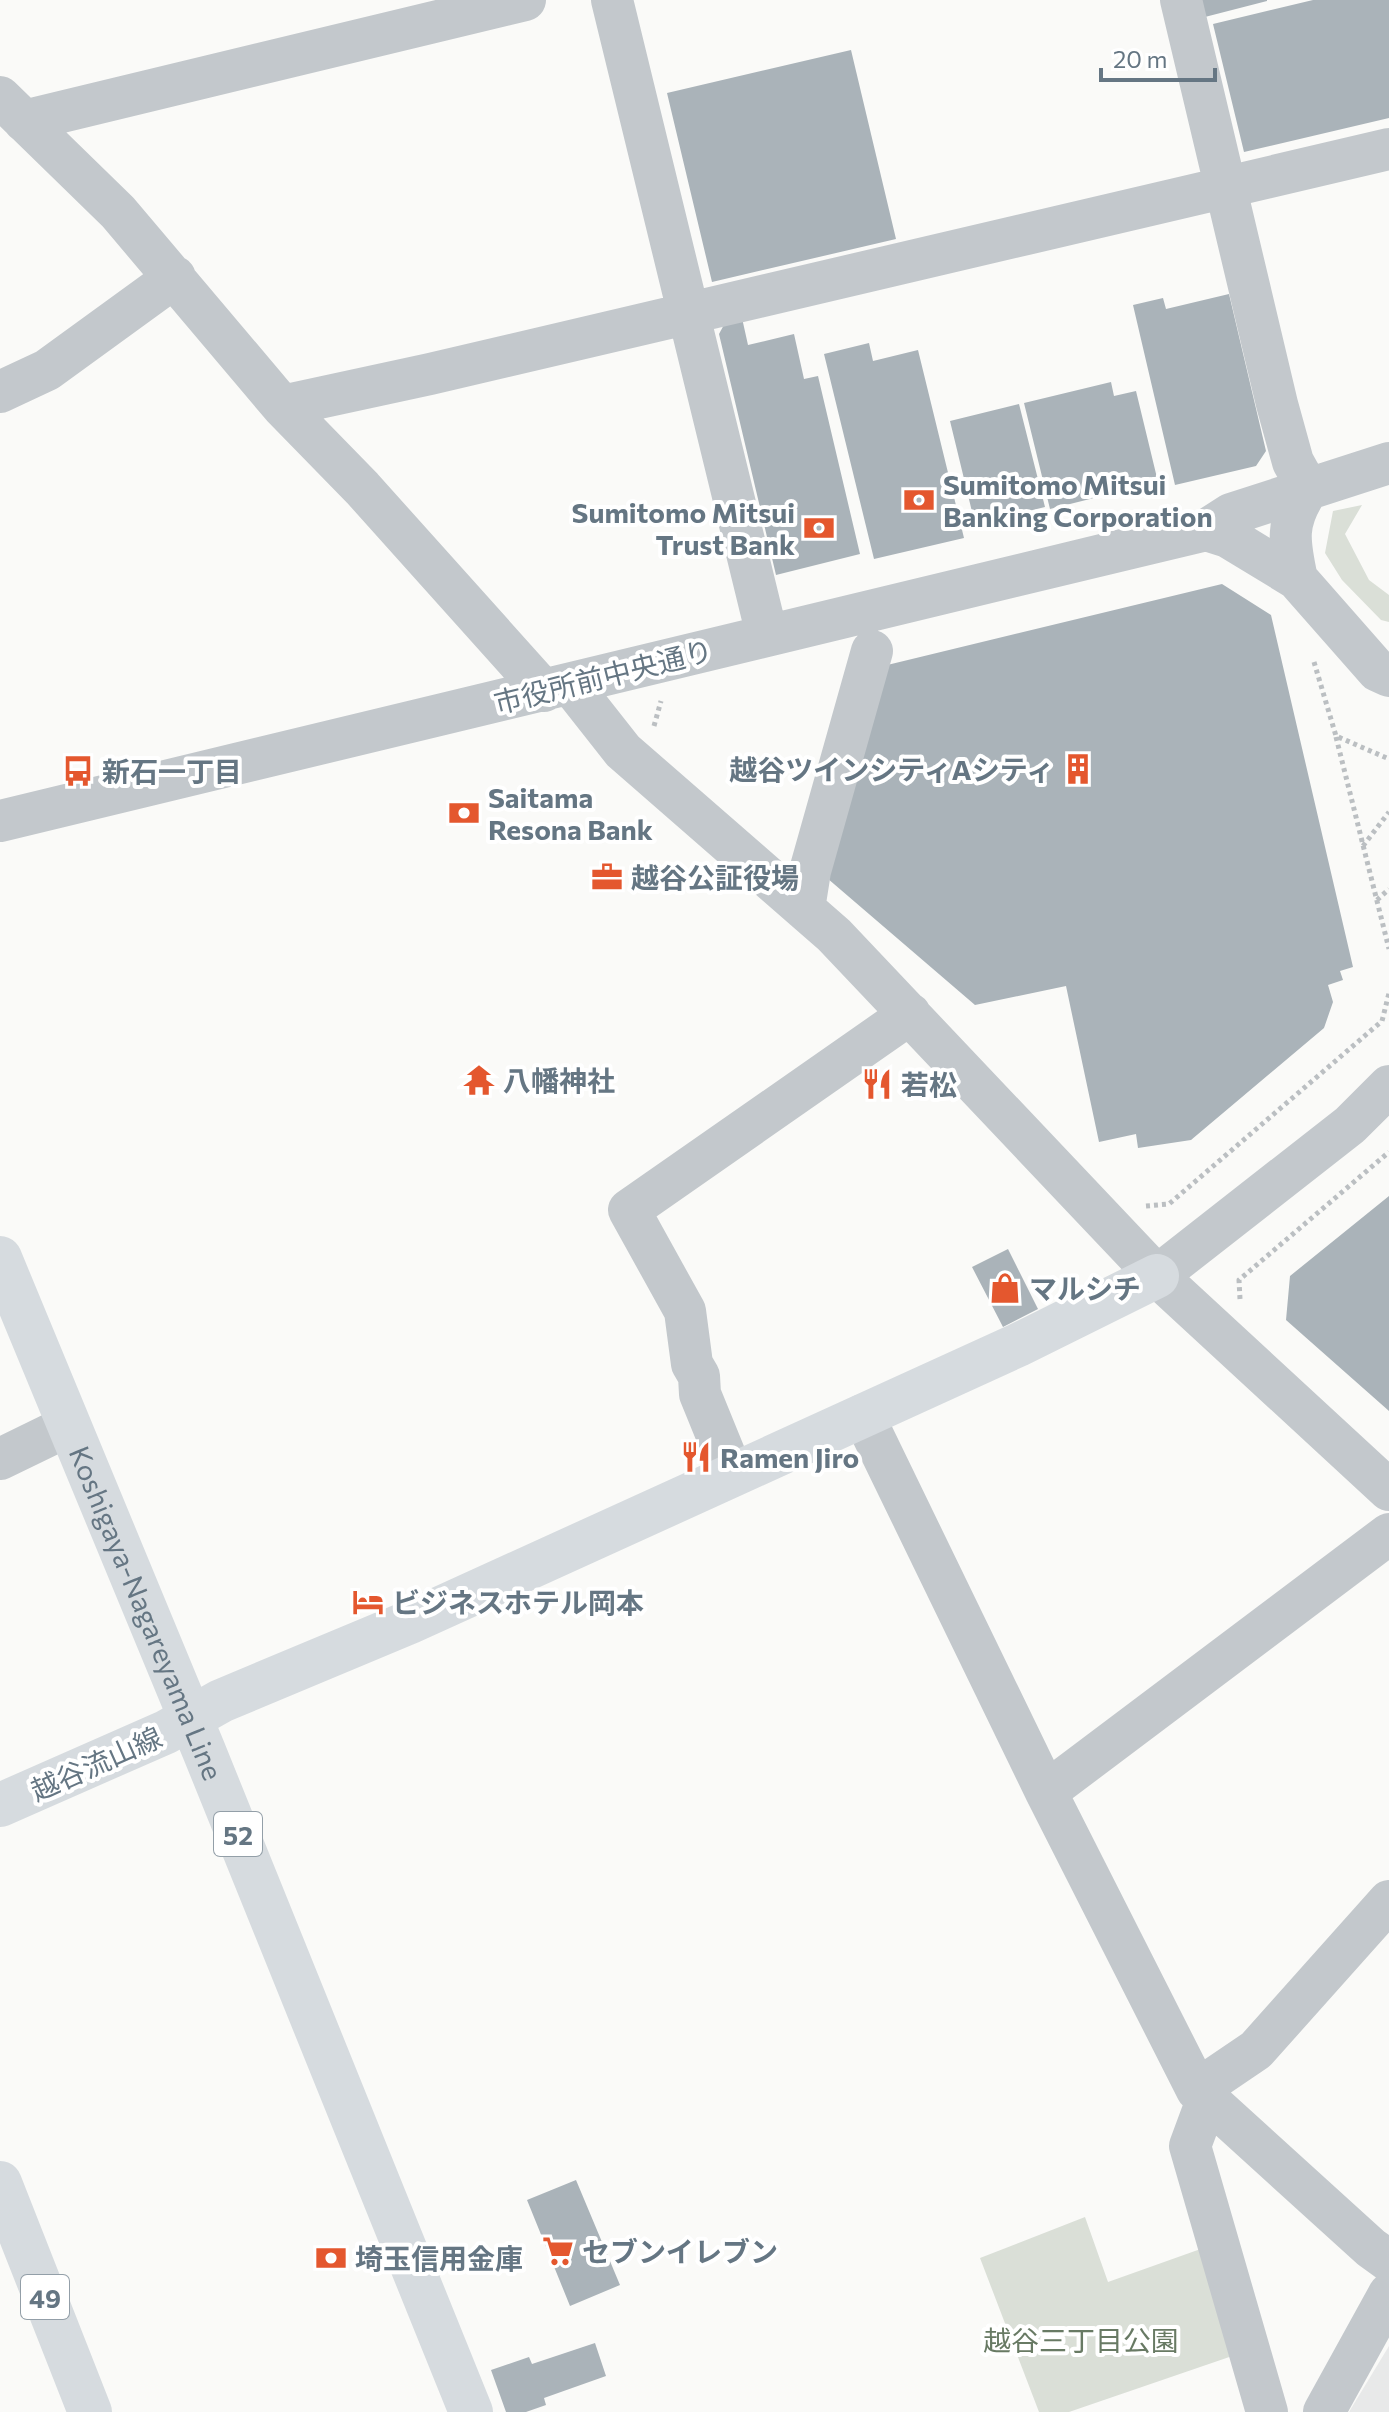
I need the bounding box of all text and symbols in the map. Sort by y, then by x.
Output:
scale bar [1101,32,1215,82]
text: 20 m [1113,44,1167,73]
place label: Sumitomo Mitsui Banking Corporation [943,467,1213,533]
bank icon: Sumitomo Mitsui Banking Corporation [902,483,936,517]
place label: Sumitomo Mitsui Trust Bank [572,495,795,561]
bank icon: Sumitomo Mitsui Trust Bank [802,511,836,545]
street label: 市役所前中央通り [490,632,716,720]
place label: 越谷ツインシティAシティ [729,752,1054,786]
building icon: 越谷ツインシティAシティ [1061,752,1095,786]
bus stop icon: 新石一丁目 [61,754,95,788]
place label: 新石一丁目 [102,754,242,788]
place label: Saitama Resona Bank [488,780,653,846]
bank icon: Saitama Resona Bank [447,796,481,830]
office icon: 越谷公証役場 [590,860,624,894]
place label: 越谷公証役場 [631,860,799,894]
temple icon: 八幡神社 [462,1063,496,1097]
place label: 八幡神社 [503,1063,615,1097]
restaurant icon: 若松 [860,1067,894,1101]
place label: 若松 [901,1067,957,1101]
shop icon: マルシチ [988,1271,1022,1305]
place label: マルシチ [1029,1271,1141,1305]
restaurant icon: Ramen Jiro [679,1440,713,1474]
place label: Ramen Jiro [720,1440,859,1474]
street label: Koshigaya-Nagareyama Line [63,1441,231,1785]
hotel icon: ビジネスホテル岡本 [351,1585,385,1619]
place label: ビジネスホテル岡本 [392,1585,644,1619]
street label: 越谷流山線 [25,1719,167,1807]
road number: 52 [214,1812,262,1856]
supermarket icon: セブンイレブン [541,2234,575,2268]
place label: セブンイレブン [582,2234,778,2268]
bank icon: 埼玉信用金庫 [314,2241,348,2275]
place label: 埼玉信用金庫 [355,2241,523,2275]
road number: 49 [21,2275,69,2319]
park label: 越谷三丁目公園 [983,2323,1179,2357]

